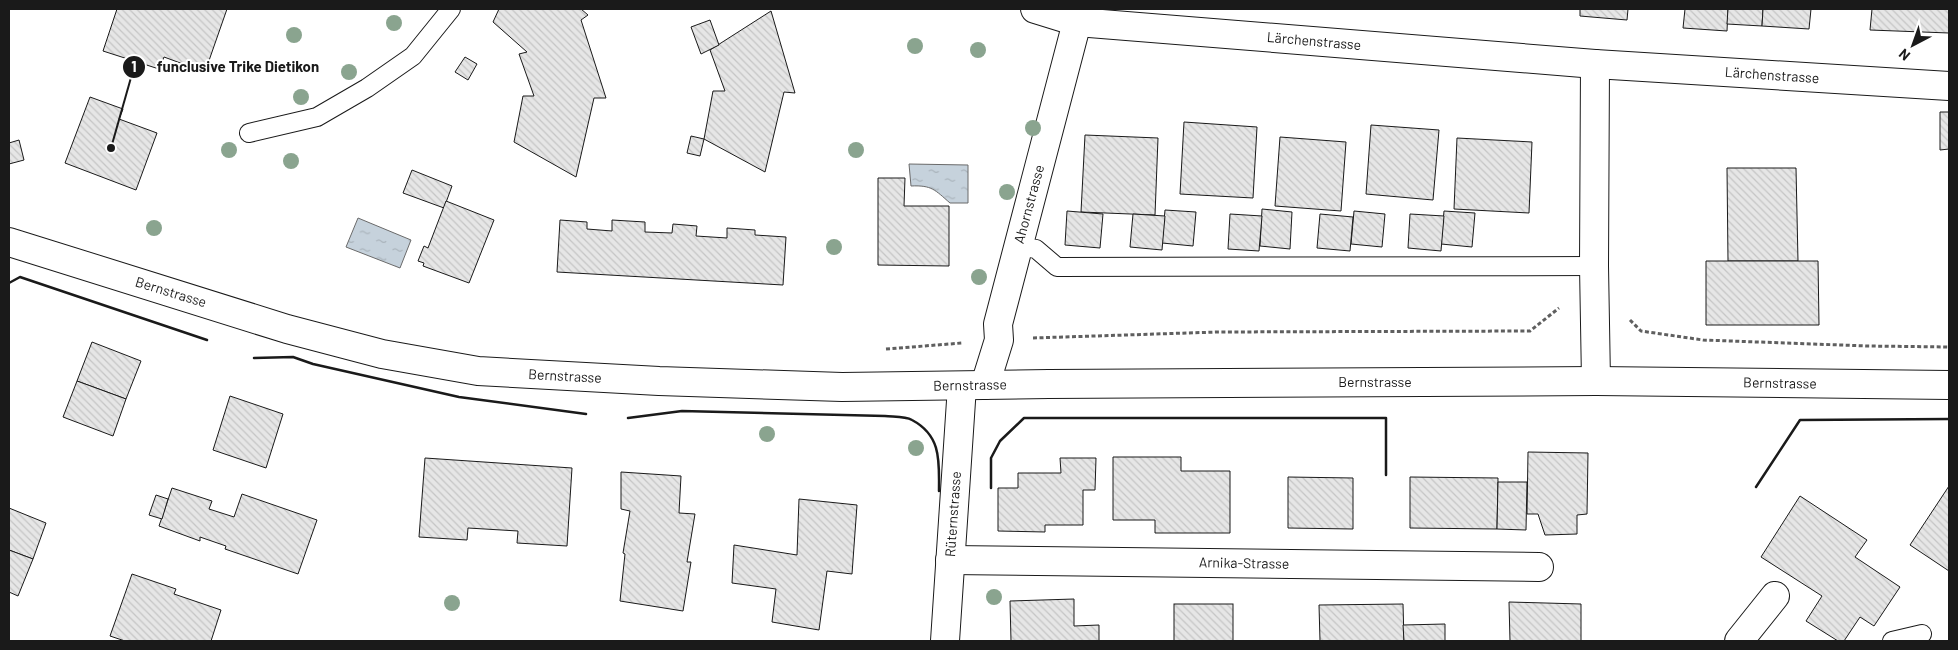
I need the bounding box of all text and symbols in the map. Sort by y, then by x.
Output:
north arrow [1888,20,1938,70]
street label: Lärchenstrasse [1266,28,1362,53]
text: N [1895,46,1913,65]
callout: funclusive Trike Dietikon [122,52,329,82]
text: 1 [131,57,137,75]
text: funclusive Trike Dietikon [157,57,319,75]
street label: Lärchenstrasse [1724,63,1820,86]
street label: Ahornstrasse [1010,163,1047,245]
street label: Bernstrasse [133,273,209,310]
street label: Bernstrasse [528,365,602,386]
street label: Bernstrasse [1338,373,1412,390]
street label: Bernstrasse [1743,373,1817,392]
street label: Bernstrasse [933,375,1007,394]
street label: Rüternstrasse [941,471,964,557]
street label: Arnika-Strasse [1199,553,1289,572]

